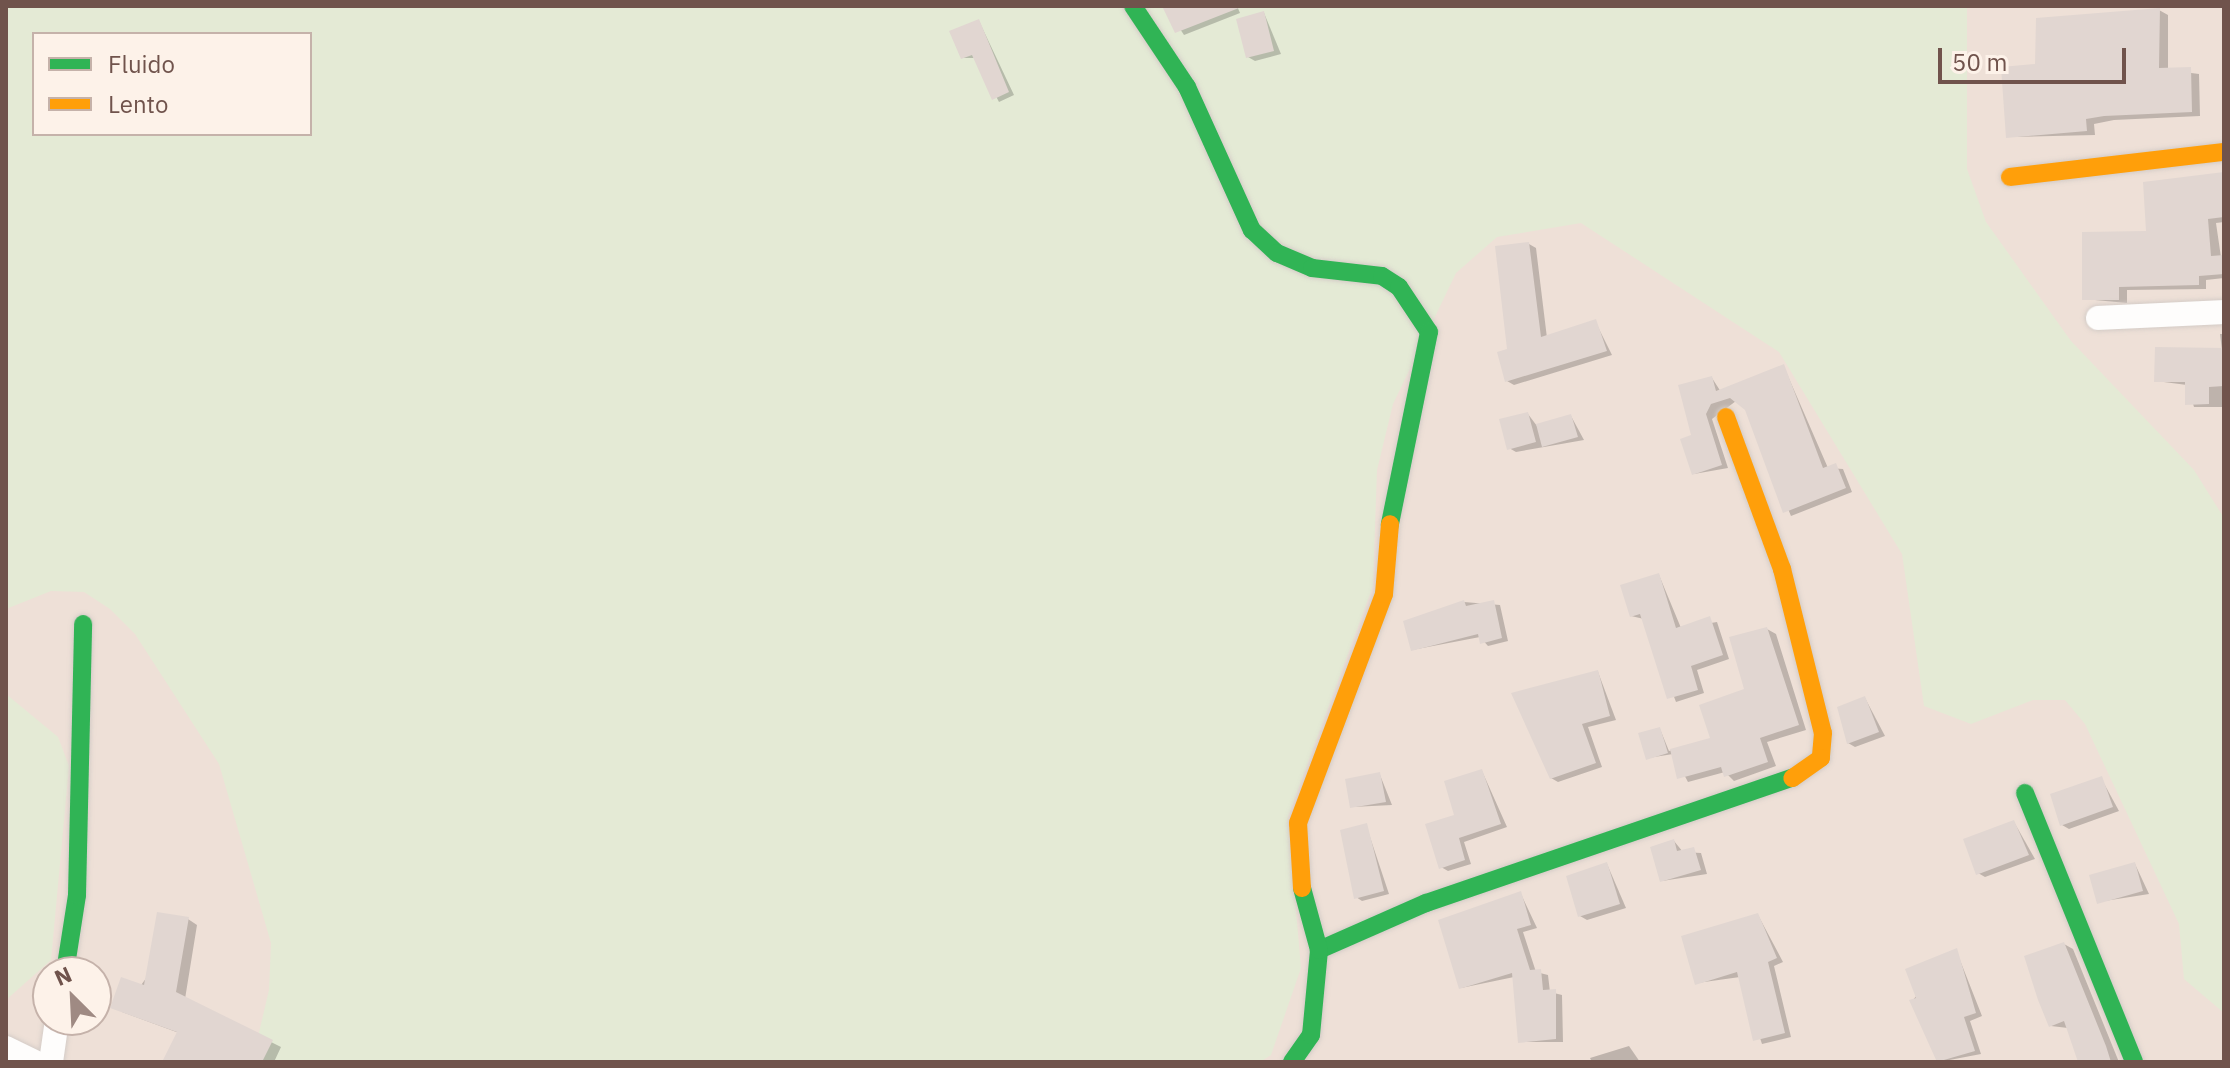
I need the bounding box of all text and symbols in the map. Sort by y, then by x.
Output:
legend [32,32,312,136]
scale bar [1942,32,2130,82]
text: 50 m [1952,46,2007,78]
text: Fluido [108,48,175,80]
text: Lento [108,88,168,120]
north arrow [32,956,112,1036]
text: N [50,959,76,992]

